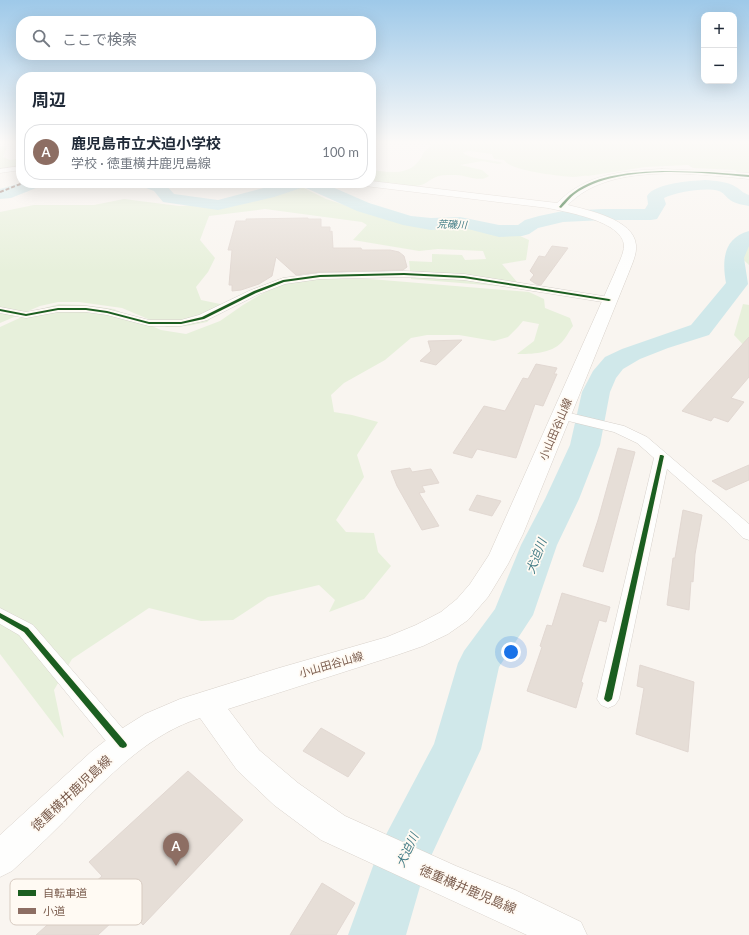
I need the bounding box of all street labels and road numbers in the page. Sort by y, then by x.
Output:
street label: 小山田谷山線 [536,396,574,462]
street label: 小山田谷山線 [297,649,365,679]
street label: 徳重横井鹿児島線 [28,752,114,834]
street label: 徳重横井鹿児島線 [417,861,519,917]

